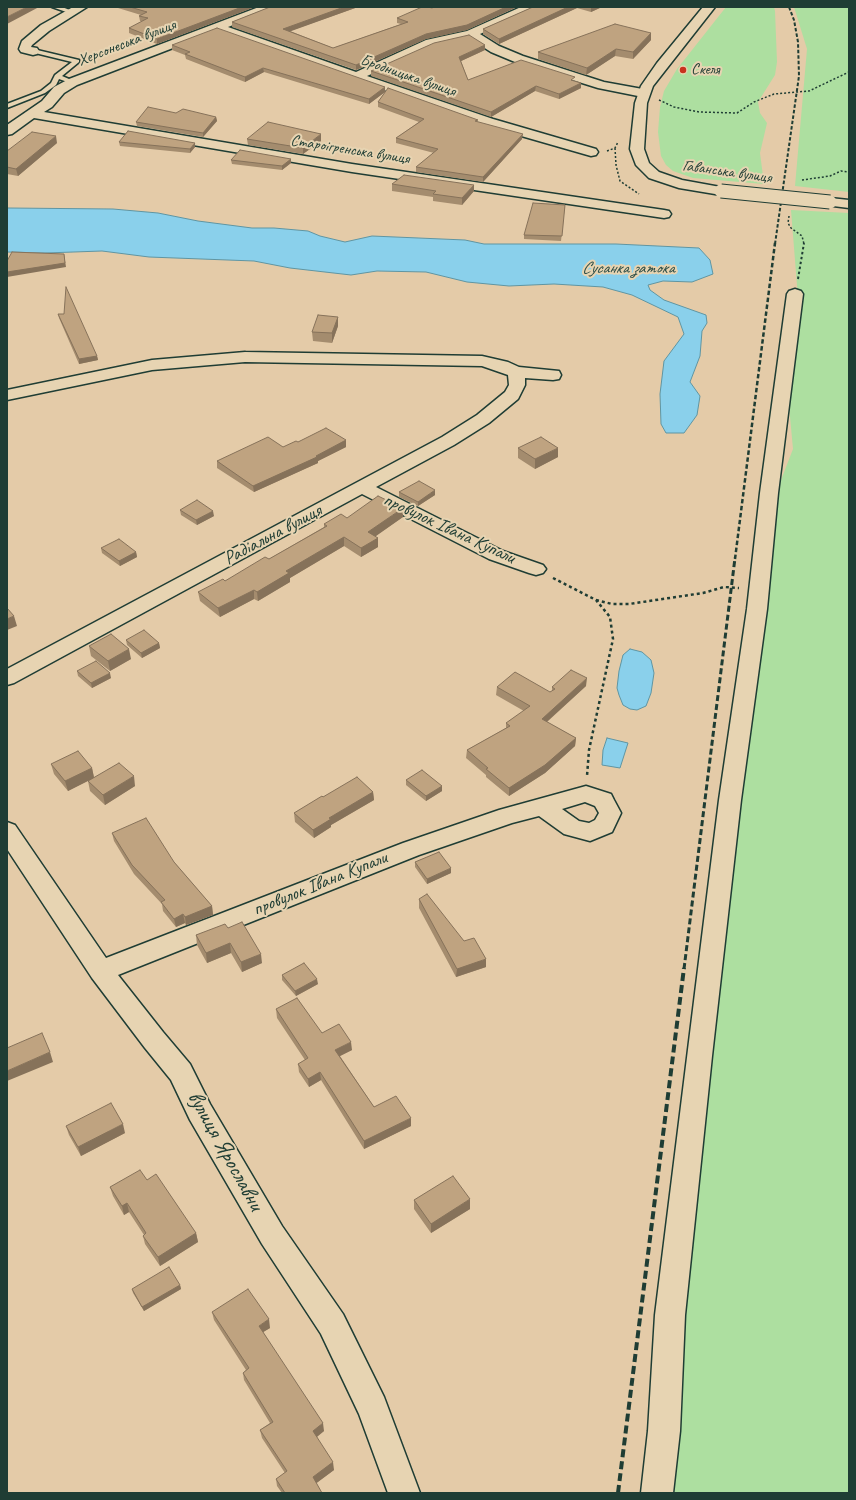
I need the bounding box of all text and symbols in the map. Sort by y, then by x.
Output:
street label: Херсонеська вулиця [75,16,179,70]
street label: Бродницька вулиця [358,51,458,101]
place label: Скеля [691,60,720,80]
marker: Скеля [678,65,688,75]
street label: Староігренська вулиця [289,131,411,169]
street label: Гаванська вулиця [681,156,773,188]
water label: Сусанка затока [582,259,674,279]
street label: провулок Івана Купали [380,489,518,569]
street label: Радіальна вулиця [220,500,326,570]
street label: провулок Івана Купали [250,847,390,921]
street label: вулиця Ярославни [181,1086,269,1216]

